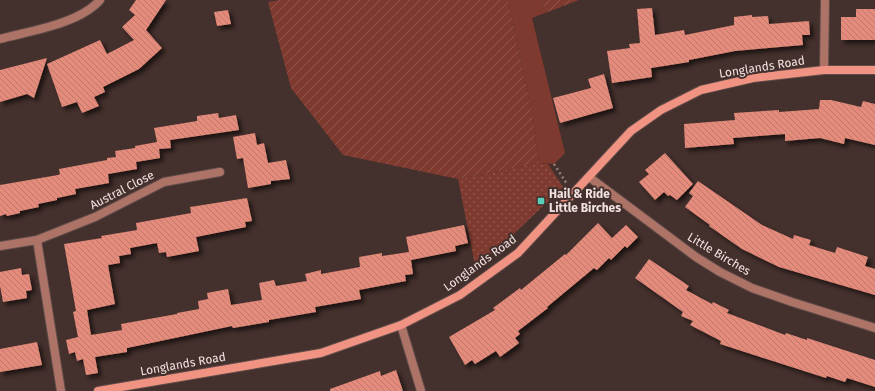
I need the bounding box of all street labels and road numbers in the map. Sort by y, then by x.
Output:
street label: Longlands Road [718,53,806,81]
street label: Austral Close [87,168,157,212]
street label: Little Birches [685,230,753,278]
street label: Longlands Road [441,232,519,294]
street label: Longlands Road [139,350,227,378]

